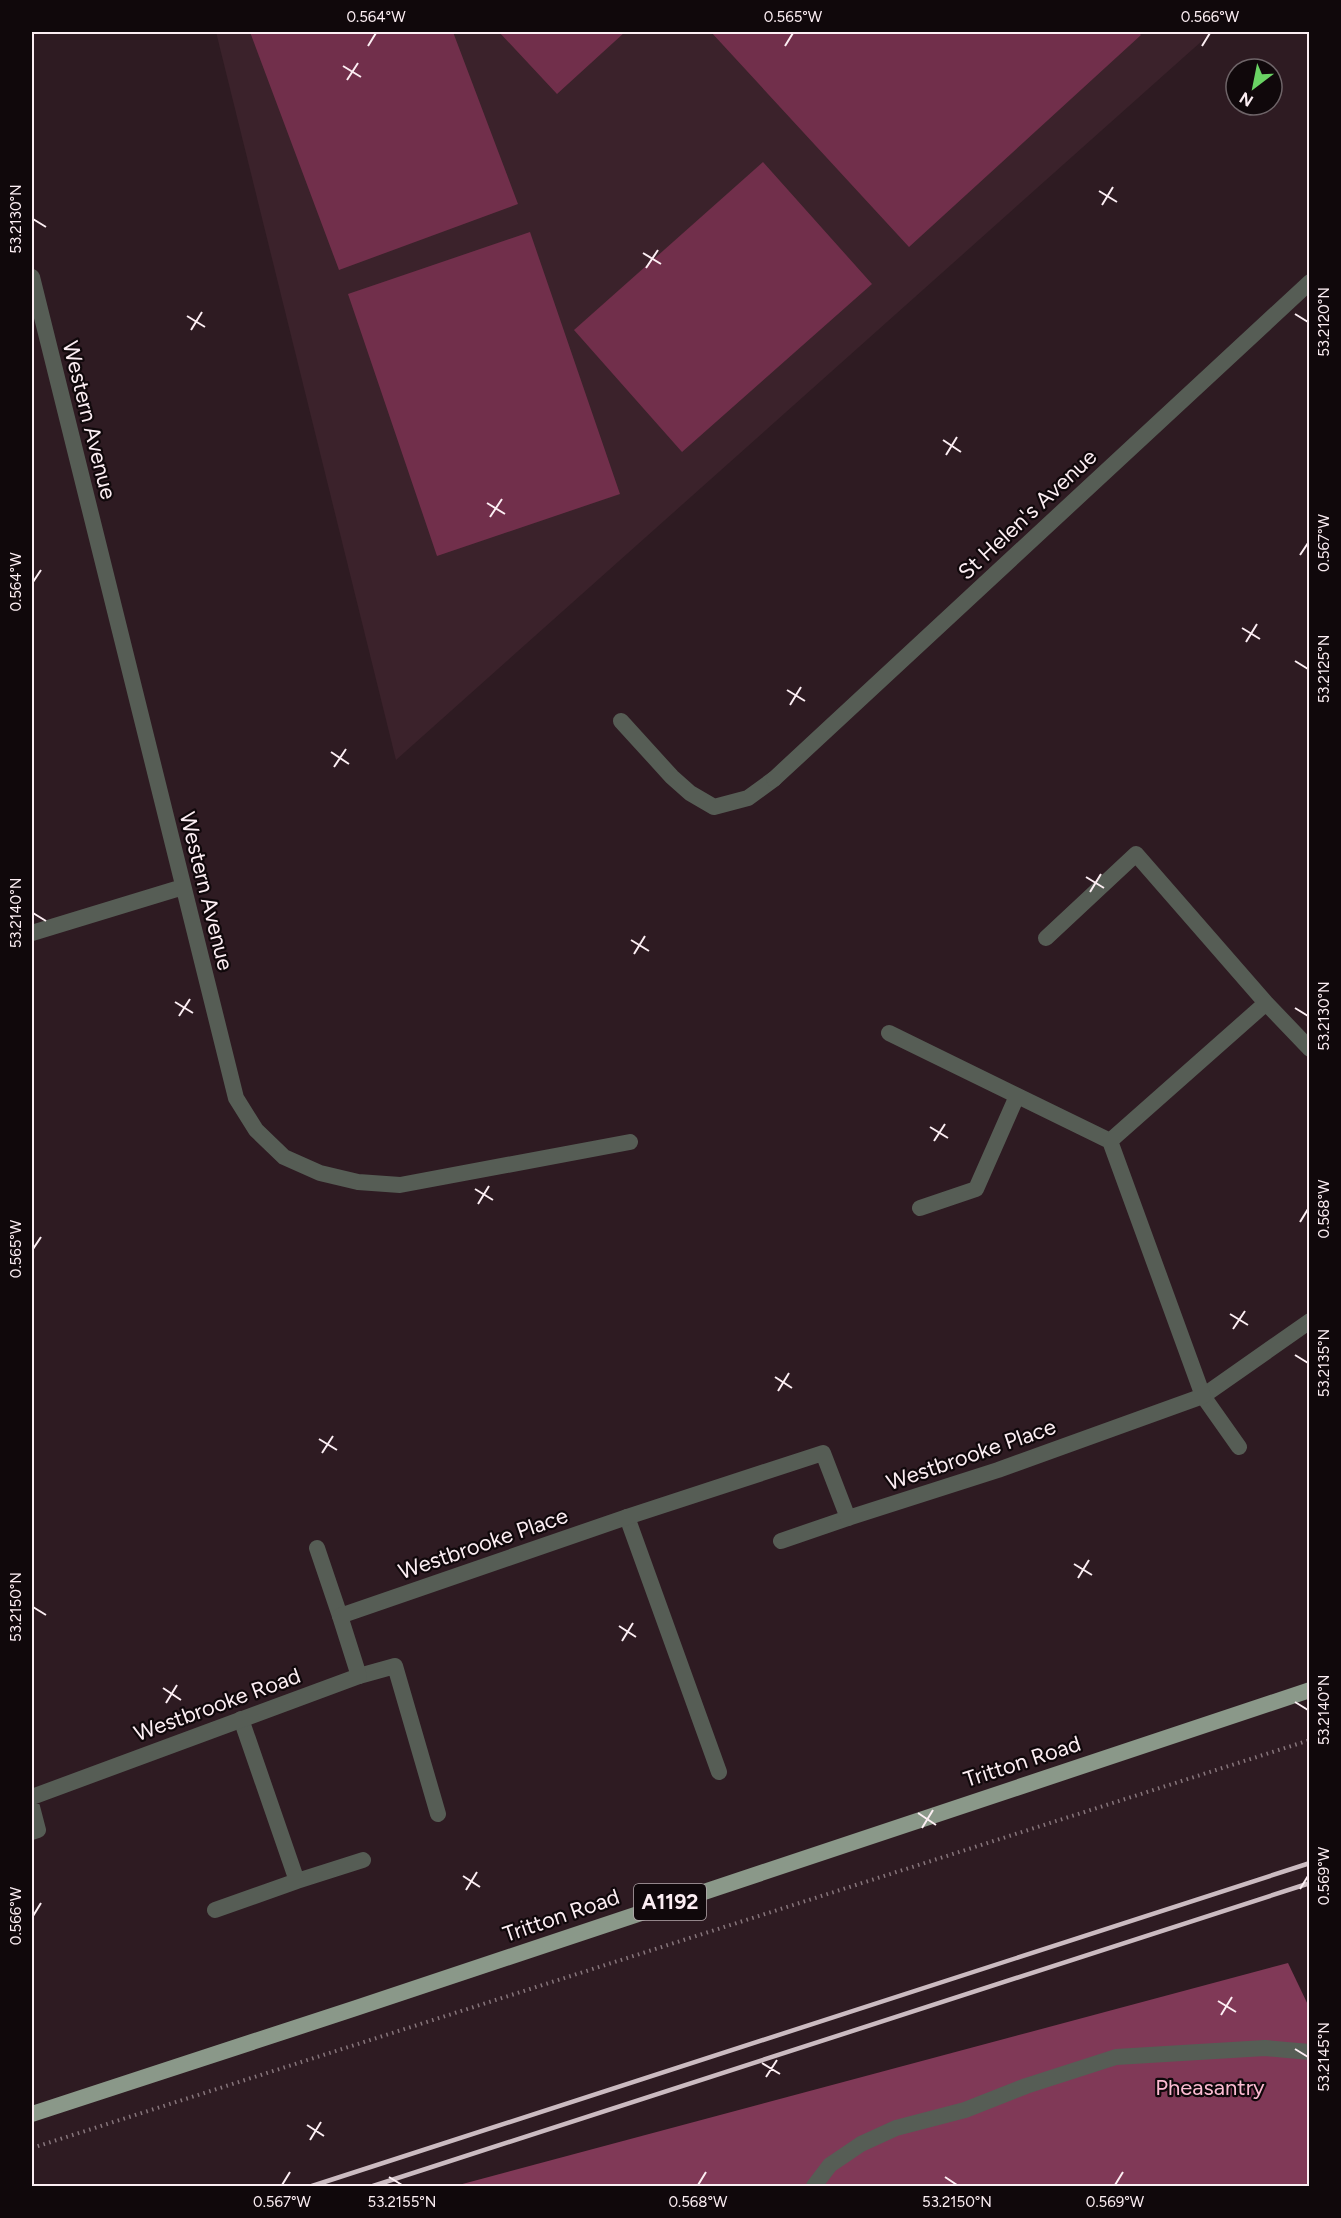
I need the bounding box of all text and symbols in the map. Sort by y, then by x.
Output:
text: 0.564°W [346,8,406,26]
text: 0.565°W [764,8,823,26]
text: 0.566°W [1181,8,1240,26]
north arrow [1224,57,1284,117]
text: N [1236,88,1257,111]
text: 53.2130°N [7,184,25,254]
text: 53.2120°N [1315,287,1333,357]
street label: Western Avenue [57,338,122,502]
street label: St Helen's Avenue [953,443,1102,585]
text: 0.567°W [1315,513,1333,572]
text: 0.564°W [7,552,25,612]
text: 53.2125°N [1315,635,1333,703]
street label: Western Avenue [174,809,239,973]
text: 53.2140°N [7,878,25,948]
text: 53.2130°N [1315,981,1333,1051]
text: 0.568°W [1315,1179,1333,1239]
text: 0.565°W [7,1219,25,1278]
text: 53.2135°N [1315,1329,1333,1397]
street label: Westbrooke Place [883,1413,1059,1496]
street label: Westbrooke Place [395,1502,571,1585]
text: 53.2150°N [7,1572,25,1642]
street label: Westbrooke Road [130,1662,304,1747]
text: 53.2140°N [1315,1675,1333,1745]
street label: Tritton Road [960,1730,1084,1793]
text: 0.569°W [1315,1846,1333,1905]
street label: Tritton Road [499,1883,623,1948]
road number: A1192 [634,1884,706,1920]
text: 0.566°W [7,1886,25,1945]
text: 53.2145°N [1315,2022,1333,2092]
park label: Pheasantry [1155,2074,1265,2101]
text: 0.567°W [253,2193,312,2211]
text: 53.2155°N [368,2193,436,2211]
text: 0.568°W [669,2193,728,2211]
text: 53.2150°N [922,2193,992,2211]
text: 0.569°W [1086,2193,1145,2211]

